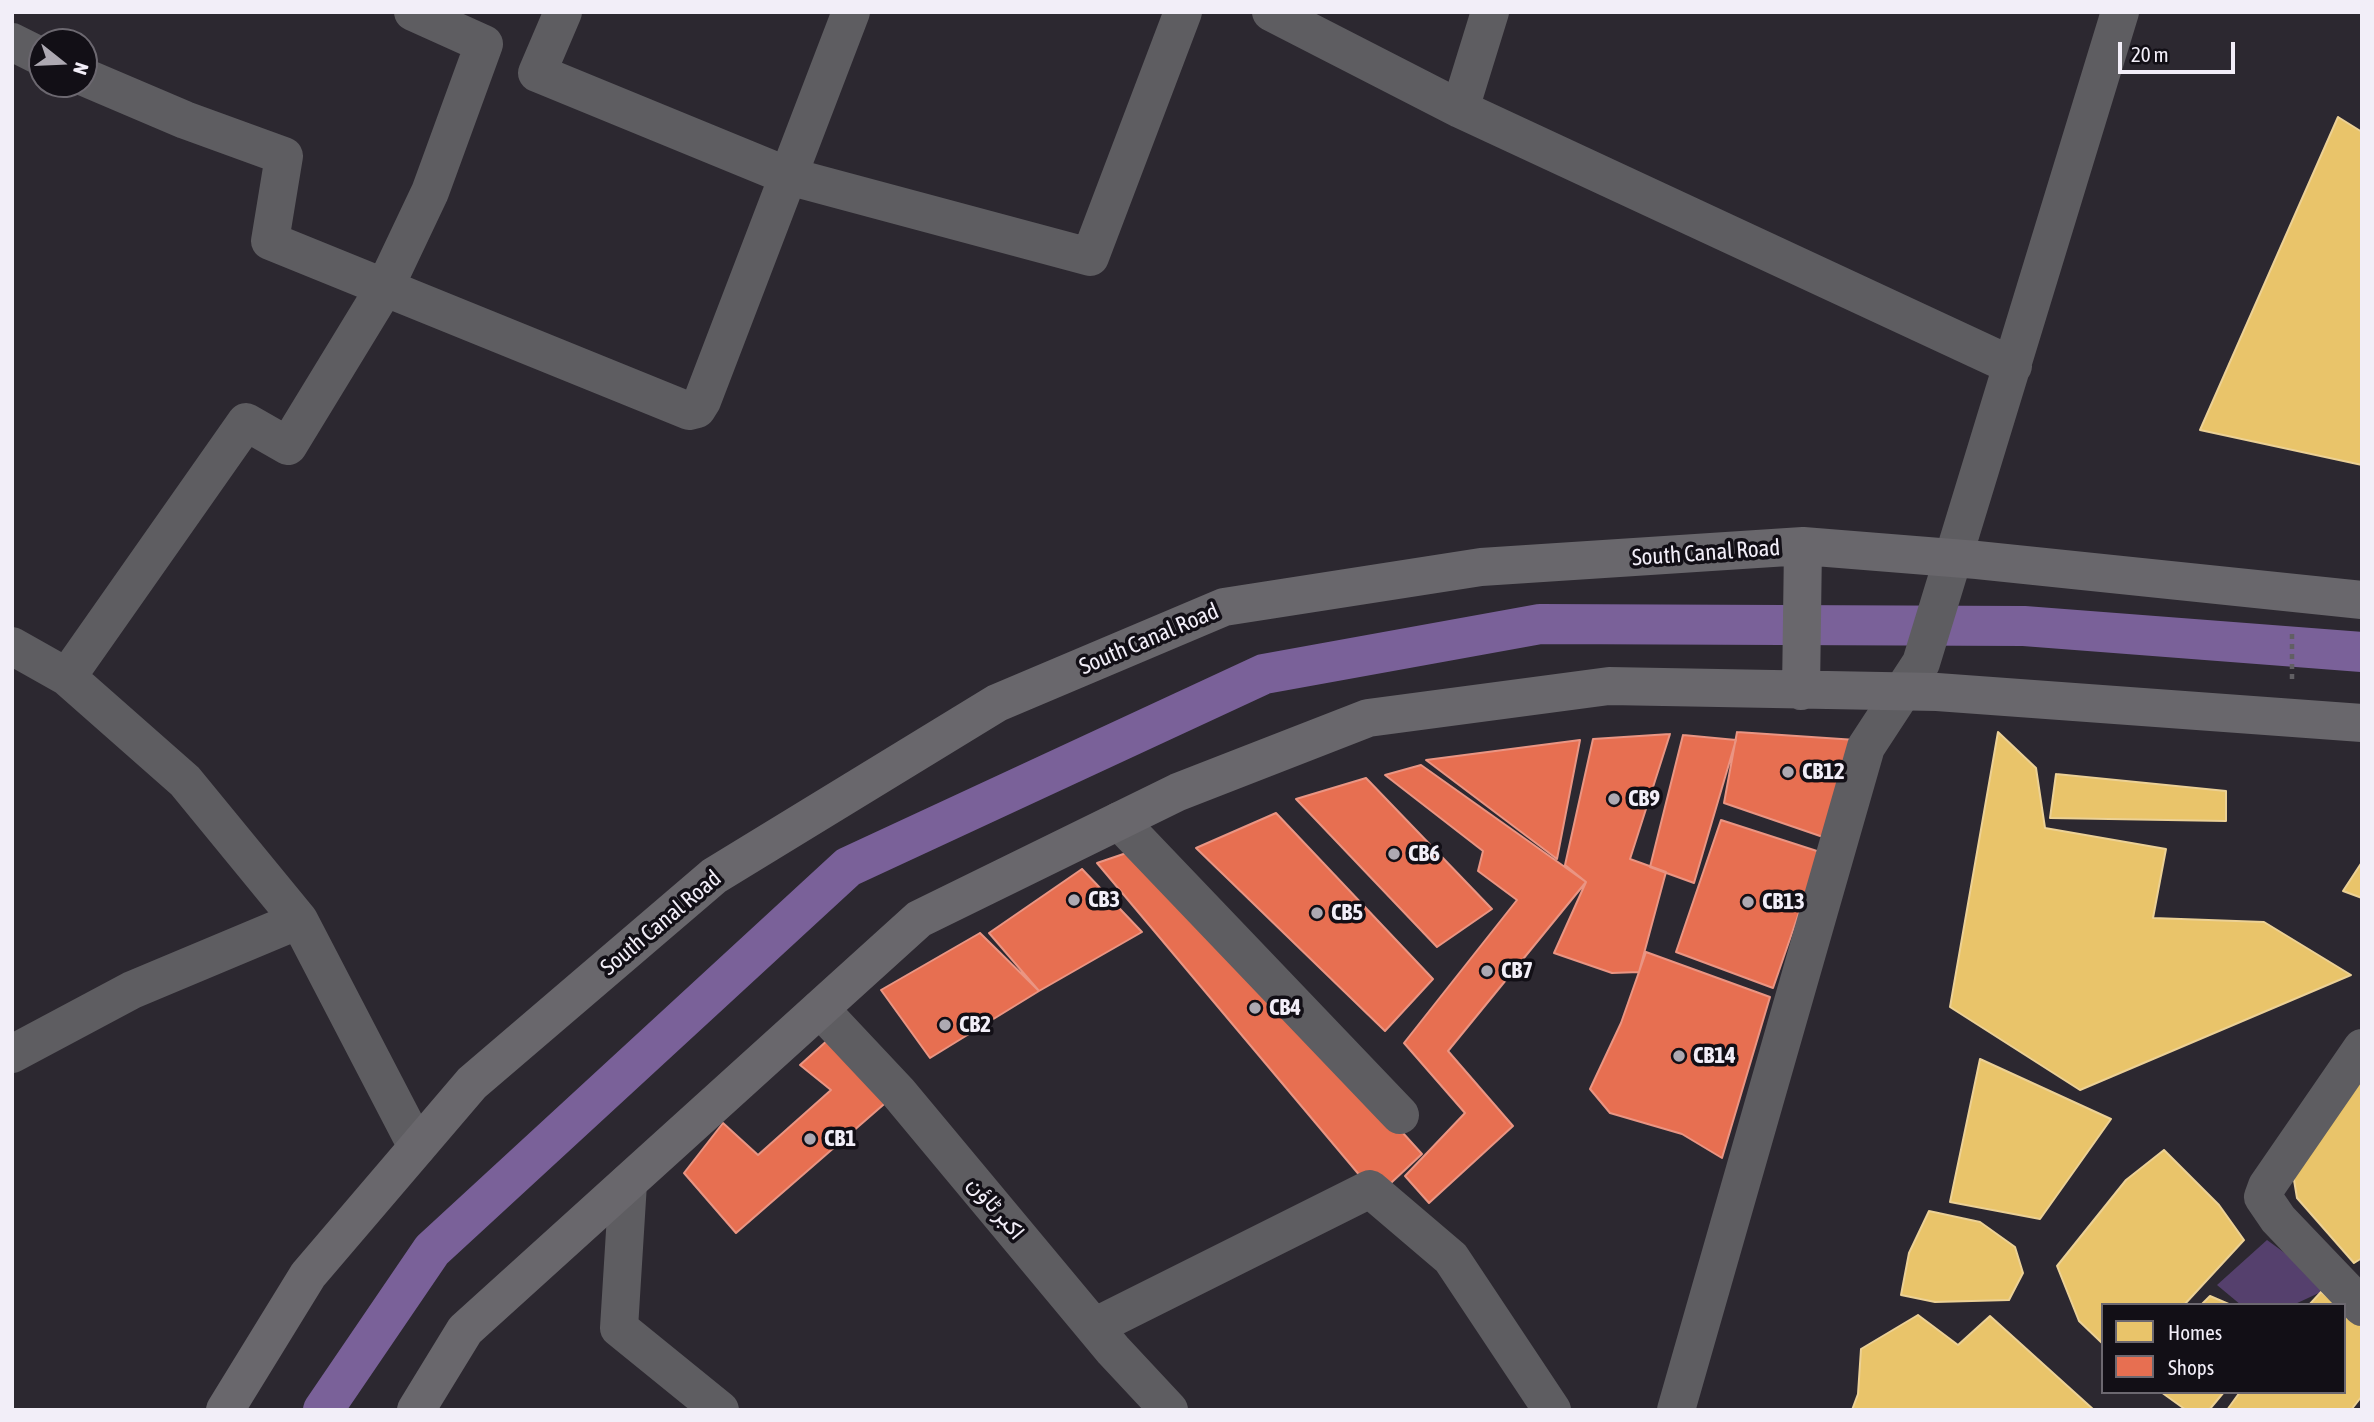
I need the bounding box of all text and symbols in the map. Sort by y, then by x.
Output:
north arrow [28,28,98,98]
scale bar [2122,28,2239,72]
text: 20 m [2131,42,2169,66]
text: N [69,60,93,78]
street label: South Canal Road [1631,534,1781,572]
street label: South Canal Road [1075,597,1223,681]
place label: CB12 [1802,758,1845,786]
marker: CB12 [1780,764,1796,780]
place label: CB9 [1628,785,1660,813]
marker: CB9 [1606,791,1622,807]
place label: CB6 [1408,840,1440,868]
marker: CB6 [1386,846,1402,862]
street label: South Canal Road [595,865,727,981]
place label: CB3 [1088,886,1120,914]
place label: CB13 [1762,888,1805,916]
marker: CB3 [1066,892,1082,908]
marker: CB13 [1740,894,1756,910]
place label: CB5 [1331,899,1363,927]
marker: CB5 [1309,905,1325,921]
place label: CB7 [1501,957,1533,985]
marker: CB7 [1479,963,1495,979]
place label: CB4 [1269,994,1301,1022]
marker: CB4 [1247,1000,1263,1016]
place label: CB2 [959,1011,991,1039]
marker: CB2 [937,1017,953,1033]
place label: CB14 [1693,1042,1736,1070]
marker: CB14 [1671,1048,1687,1064]
place label: CB1 [824,1125,856,1153]
marker: CB1 [802,1131,818,1147]
street label: اکبر ٹاؤن [962,1171,1030,1245]
legend [2101,1303,2346,1394]
text: Homes [2168,1320,2222,1344]
text: Shops [2168,1355,2214,1379]

